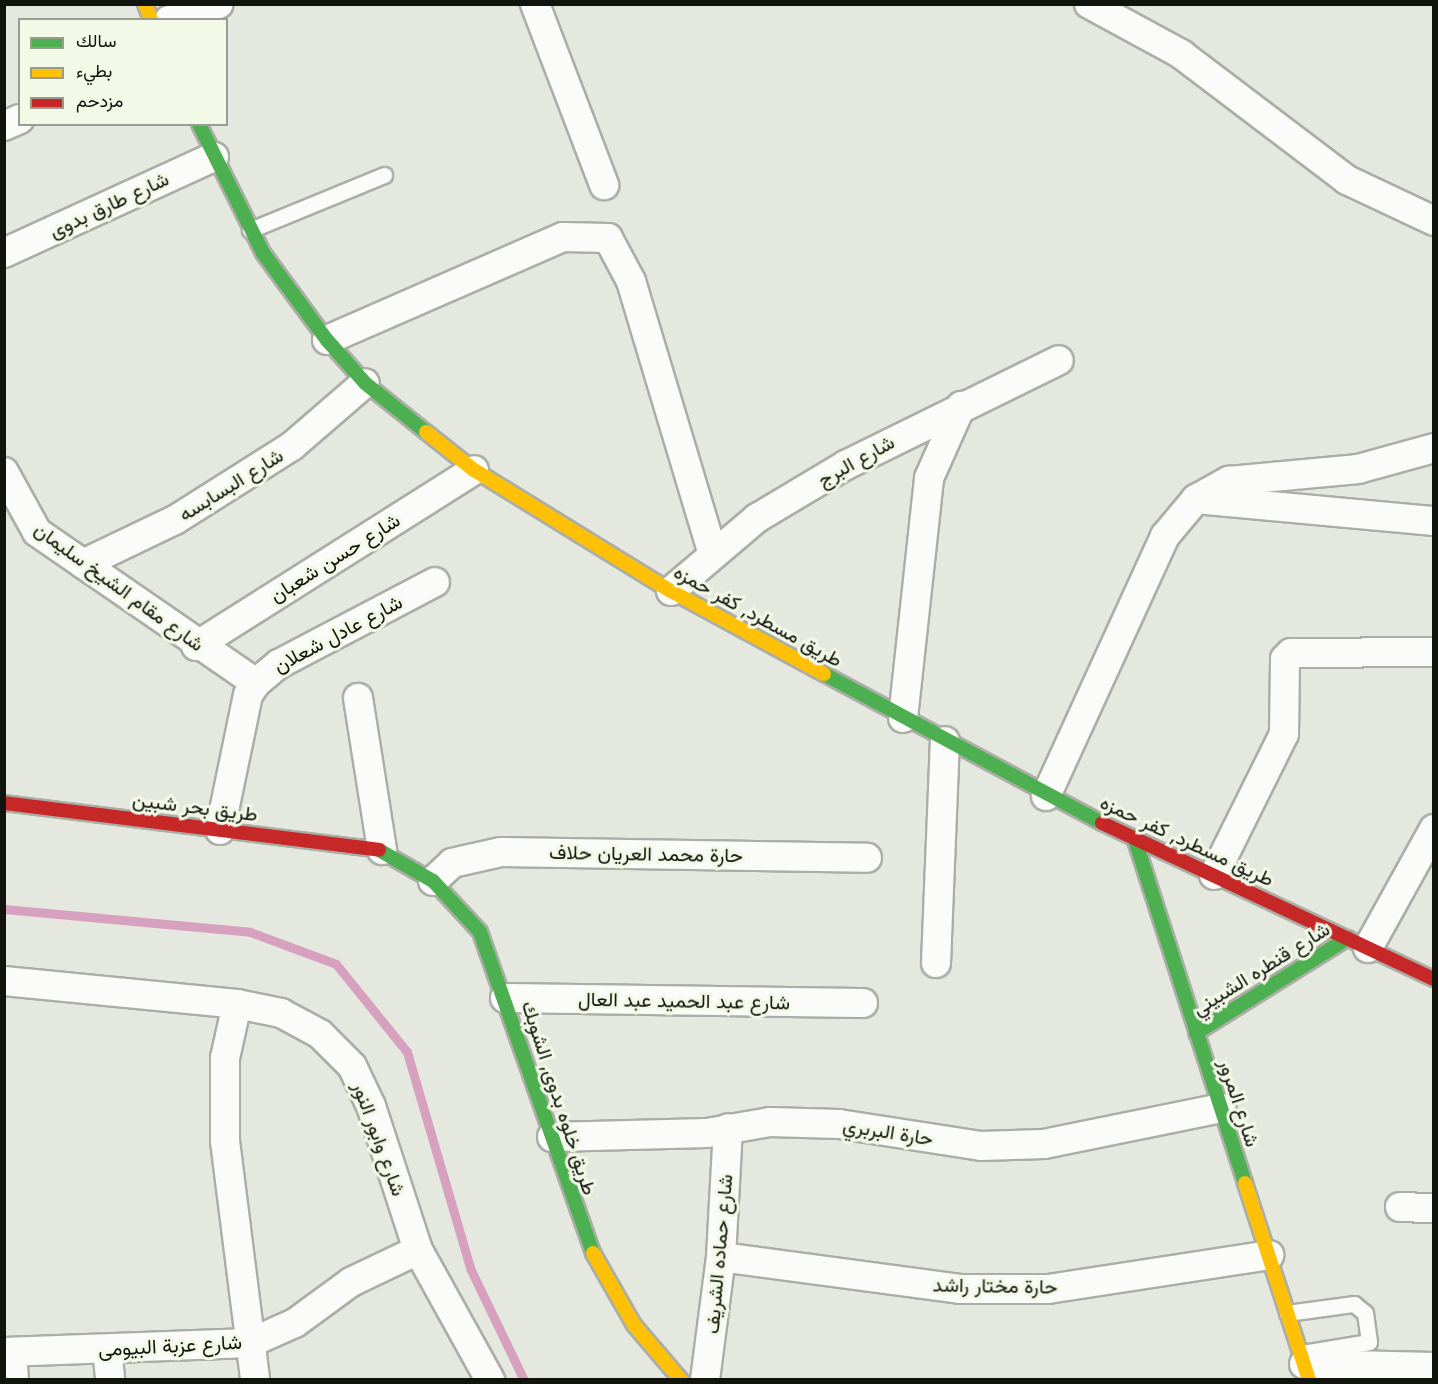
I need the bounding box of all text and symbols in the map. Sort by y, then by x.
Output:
legend [18,18,228,126]
text: سالك [76,30,116,51]
text: بطيء [76,60,112,81]
text: مزدحم [76,90,123,111]
street label: شارع طارق بدوى [45,167,173,243]
street label: شارع البرج [813,430,899,492]
street label: شارع البسابسه [174,443,288,527]
street label: شارع حسن شعبان [265,508,405,608]
street label: شارع مقام الشيخ سليمان [29,517,209,657]
street label: طريق مسطرد, كفر حمزه [670,560,846,672]
street label: شارع عادل شعلان [270,590,406,678]
street label: طريق بحر شبين [131,787,259,827]
street label: طريق مسطرد, كفر حمزه [1096,790,1278,892]
street label: حارة محمد العريان حلاف [549,840,743,868]
street label: شارع قنطره الشبيني [1188,917,1334,1021]
street label: شارع عبد الحميد عبد العال [578,987,790,1015]
street label: طريق خلوه بدوى, الشوبك [516,998,602,1198]
street label: شارع المرور [1214,1056,1264,1150]
street label: شارع وابور النور [347,1079,411,1199]
street label: حارة البربري [841,1113,935,1151]
street label: شارع حماده الشريف [700,1173,738,1335]
street label: حارة مختار راشد [932,1273,1058,1299]
street label: شارع عزبة البيومى [97,1330,243,1362]

